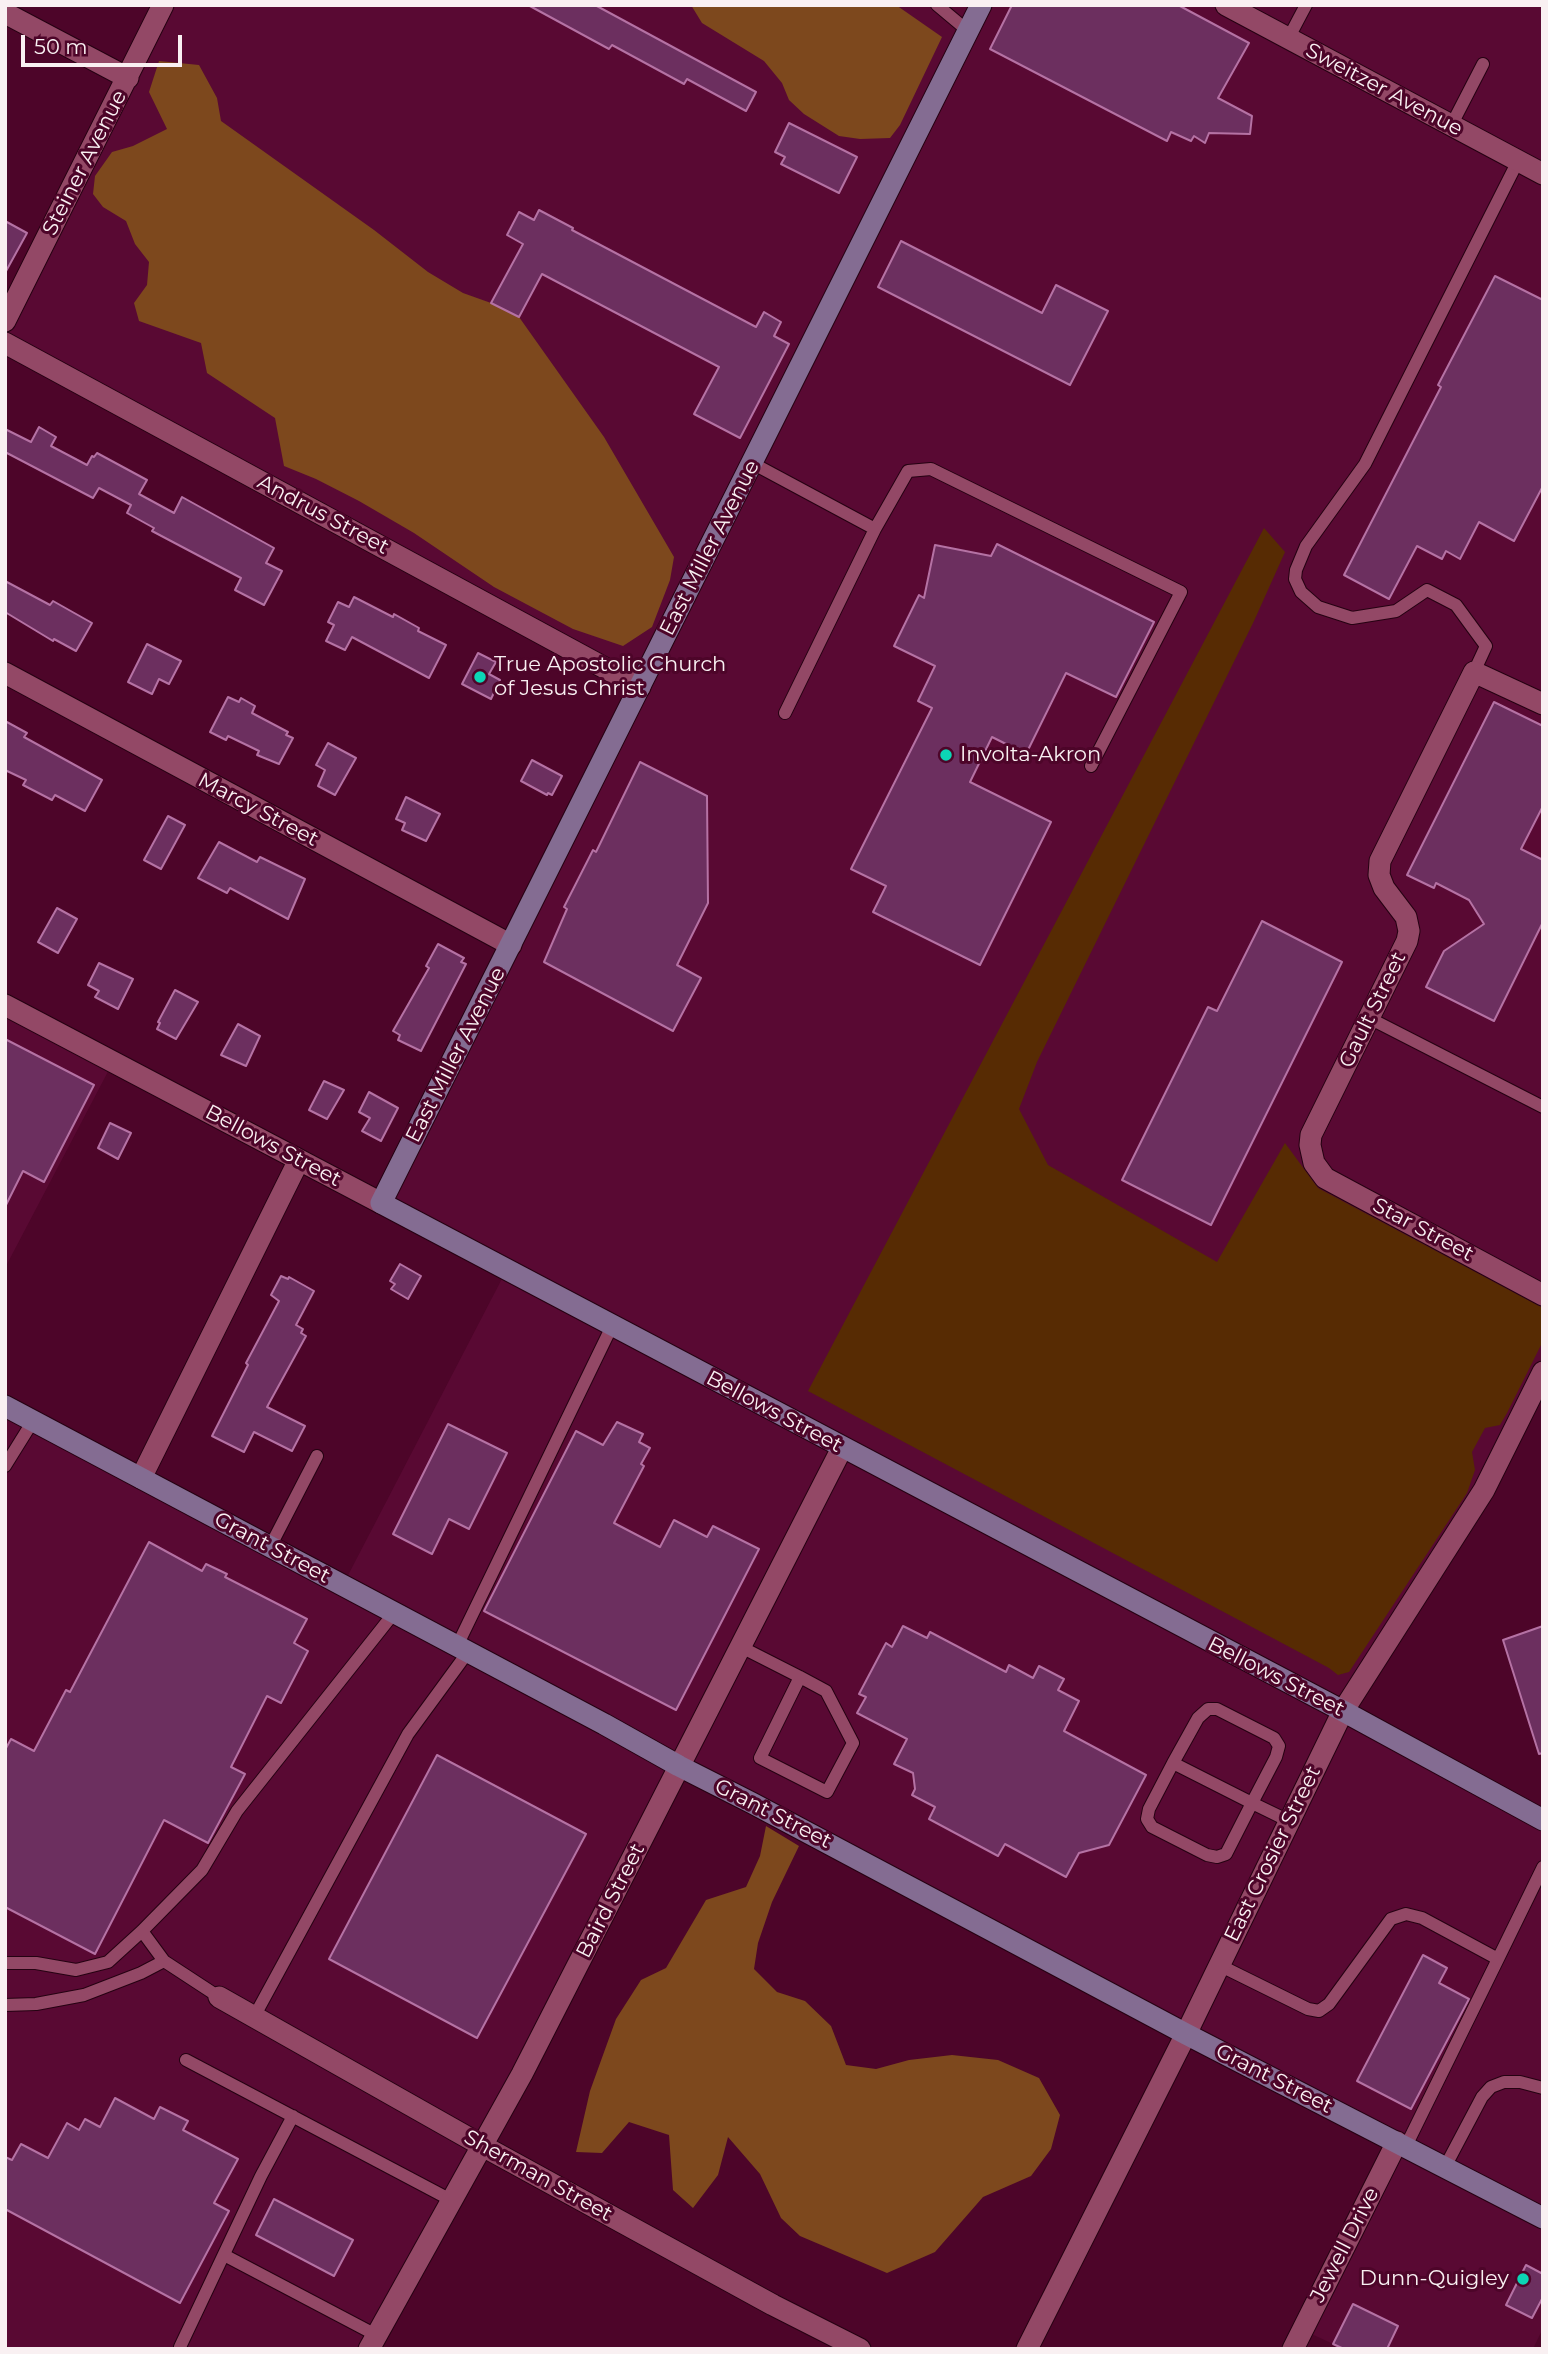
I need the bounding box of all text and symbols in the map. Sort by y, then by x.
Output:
scale bar [24,21,186,65]
text: 50 m [34,34,88,59]
street label: Sweitzer Avenue [1301,38,1467,142]
street label: Steiner Avenue [38,86,132,240]
street label: East Miller Avenue [655,456,765,640]
street label: Andrus Street [253,470,393,560]
place label: True Apostolic Church of Jesus Christ [494,652,726,702]
marker: True Apostolic Church of Jesus Christ [472,669,488,685]
place label: Involta-Akron [960,742,1101,768]
marker: Involta-Akron [938,747,954,763]
street label: Marcy Street [193,768,323,852]
street label: Gault Street [1334,948,1412,1072]
street label: East Miller Avenue [401,963,511,1147]
street label: Bellows Street [201,1100,345,1192]
street label: Star Street [1368,1193,1478,1267]
street label: Bellows Street [702,1366,846,1458]
street label: Grant Street [210,1507,334,1589]
street label: Bellows Street [1203,1632,1349,1722]
street label: East Crosier Street [1219,1762,1327,1946]
street label: Grant Street [710,1774,836,1854]
street label: Baird Street [571,1839,651,1963]
street label: Grant Street [1211,2039,1337,2119]
street label: Sherman Street [459,2125,617,2227]
street label: Jewell Drive [1305,2183,1385,2307]
place label: Dunn-Quigley [1360,2266,1509,2292]
marker: Dunn-Quigley [1515,2271,1531,2287]

